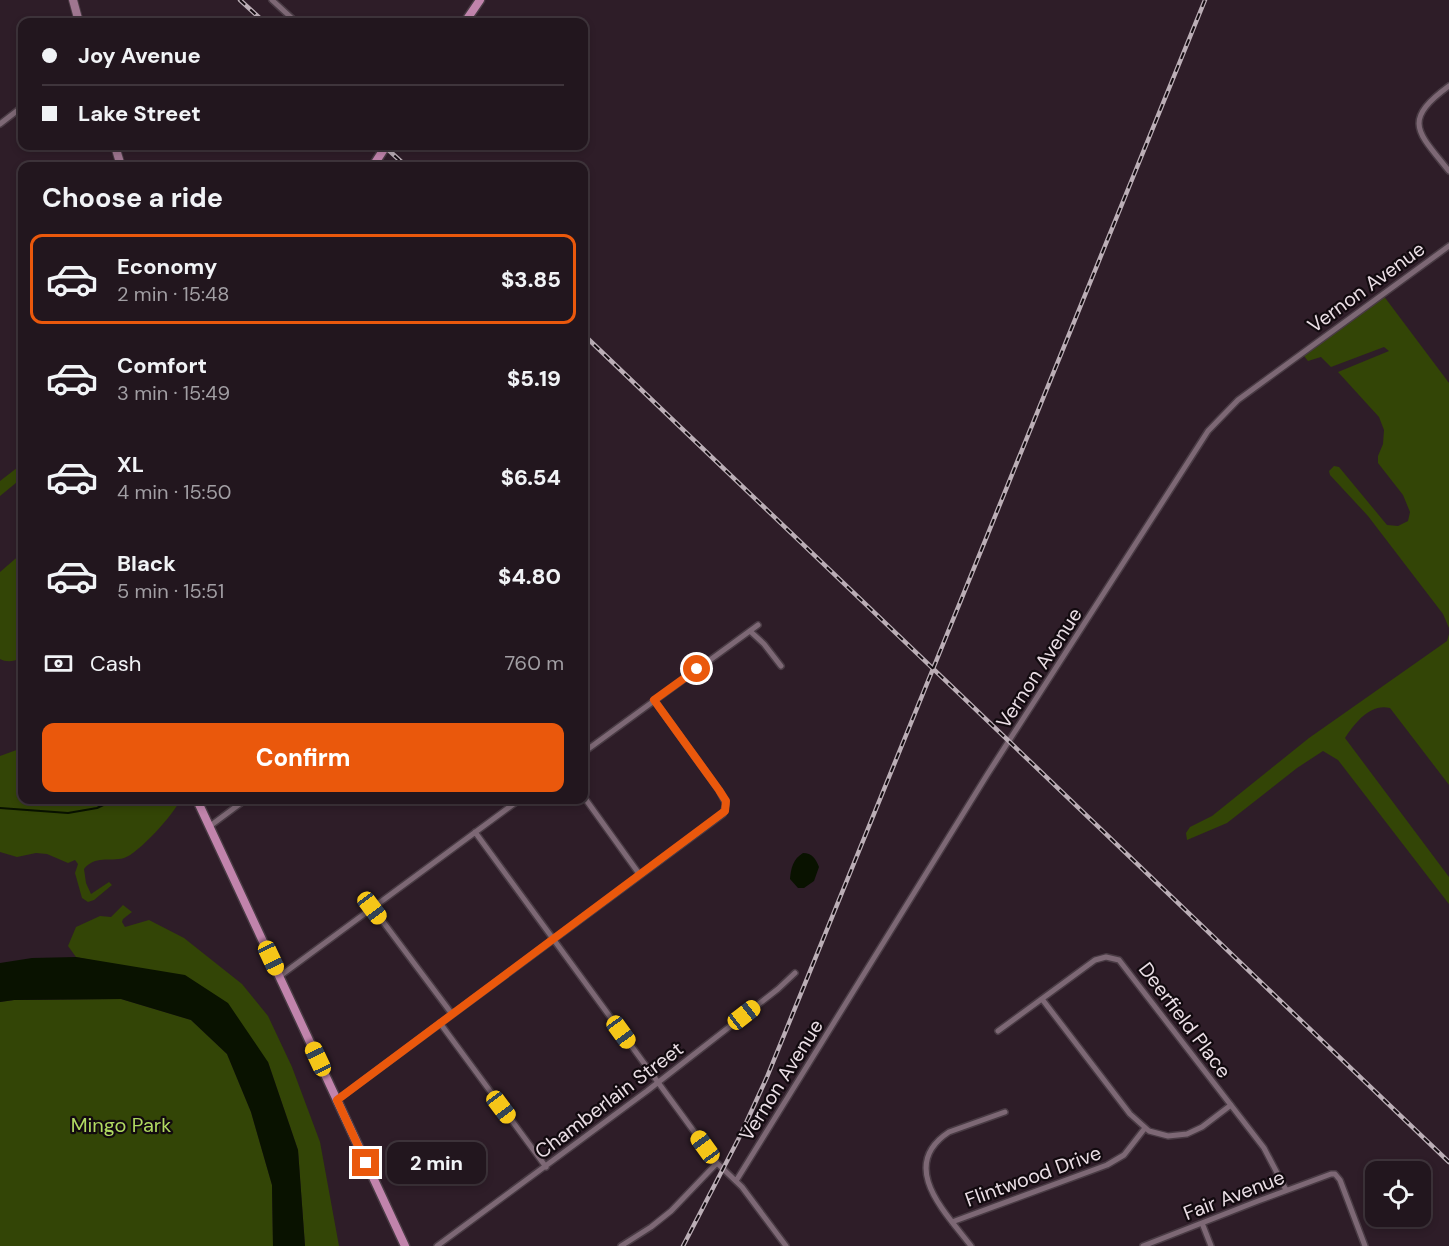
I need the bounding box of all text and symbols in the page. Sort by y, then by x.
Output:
text: Joy Avenue [78,41,201,70]
text: Lake Street [78,99,201,128]
text: Choose a ride [42,180,223,215]
street label: Vernon Avenue [1302,236,1430,338]
icon: car [45,252,99,306]
text: Economy [117,252,217,281]
text: $3.85 [501,265,561,294]
text: 2 min · 15:48 [117,281,229,307]
icon: car [45,351,99,405]
text: Comfort [117,351,207,380]
text: $5.19 [507,364,561,393]
text: 3 min · 15:49 [117,380,230,406]
icon: car [45,450,99,504]
text: XL [117,450,144,479]
text: $6.54 [501,463,561,492]
text: 4 min · 15:50 [117,479,232,505]
icon: car [45,549,99,603]
text: Black [117,549,176,578]
text: $4.80 [498,562,561,591]
text: 5 min · 15:51 [117,578,224,604]
street label: Vernon Avenue [990,603,1088,733]
icon: cash [42,647,75,680]
text: Cash [90,649,141,678]
text: 760 m [504,650,564,676]
route start [683,655,710,682]
button: Confirm [42,723,564,792]
car [354,888,390,928]
car [255,938,287,978]
street label: Deerfield Place [1133,957,1237,1083]
car [724,997,764,1033]
car [603,1012,639,1052]
street label: Vernon Avenue [733,1014,829,1146]
street label: Chamberlain Street [530,1036,689,1164]
car [302,1039,334,1079]
car [483,1087,519,1127]
park label: Mingo Park [71,1112,171,1138]
car [687,1127,723,1167]
street label: Flintwood Drive [961,1139,1105,1213]
callout: 2 min [387,1142,486,1184]
route end [352,1149,379,1176]
text: 2 min [410,1150,463,1176]
map controls [1365,1161,1431,1227]
button: locate [1365,1161,1431,1227]
street label: Fair Avenue [1180,1164,1288,1226]

